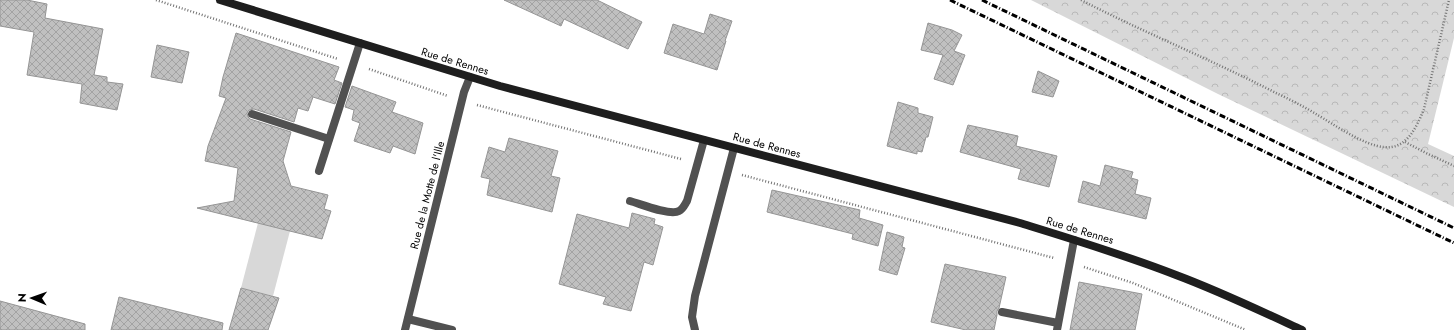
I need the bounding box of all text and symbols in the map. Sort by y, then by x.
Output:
street label: Rue de Rennes [419,43,491,79]
street label: Rue de Rennes [731,128,803,162]
street label: Rue de la Motte de l'Ille [406,139,448,251]
street label: Rue de Rennes [1044,212,1116,248]
north arrow [12,278,52,318]
text: N [14,293,30,302]

